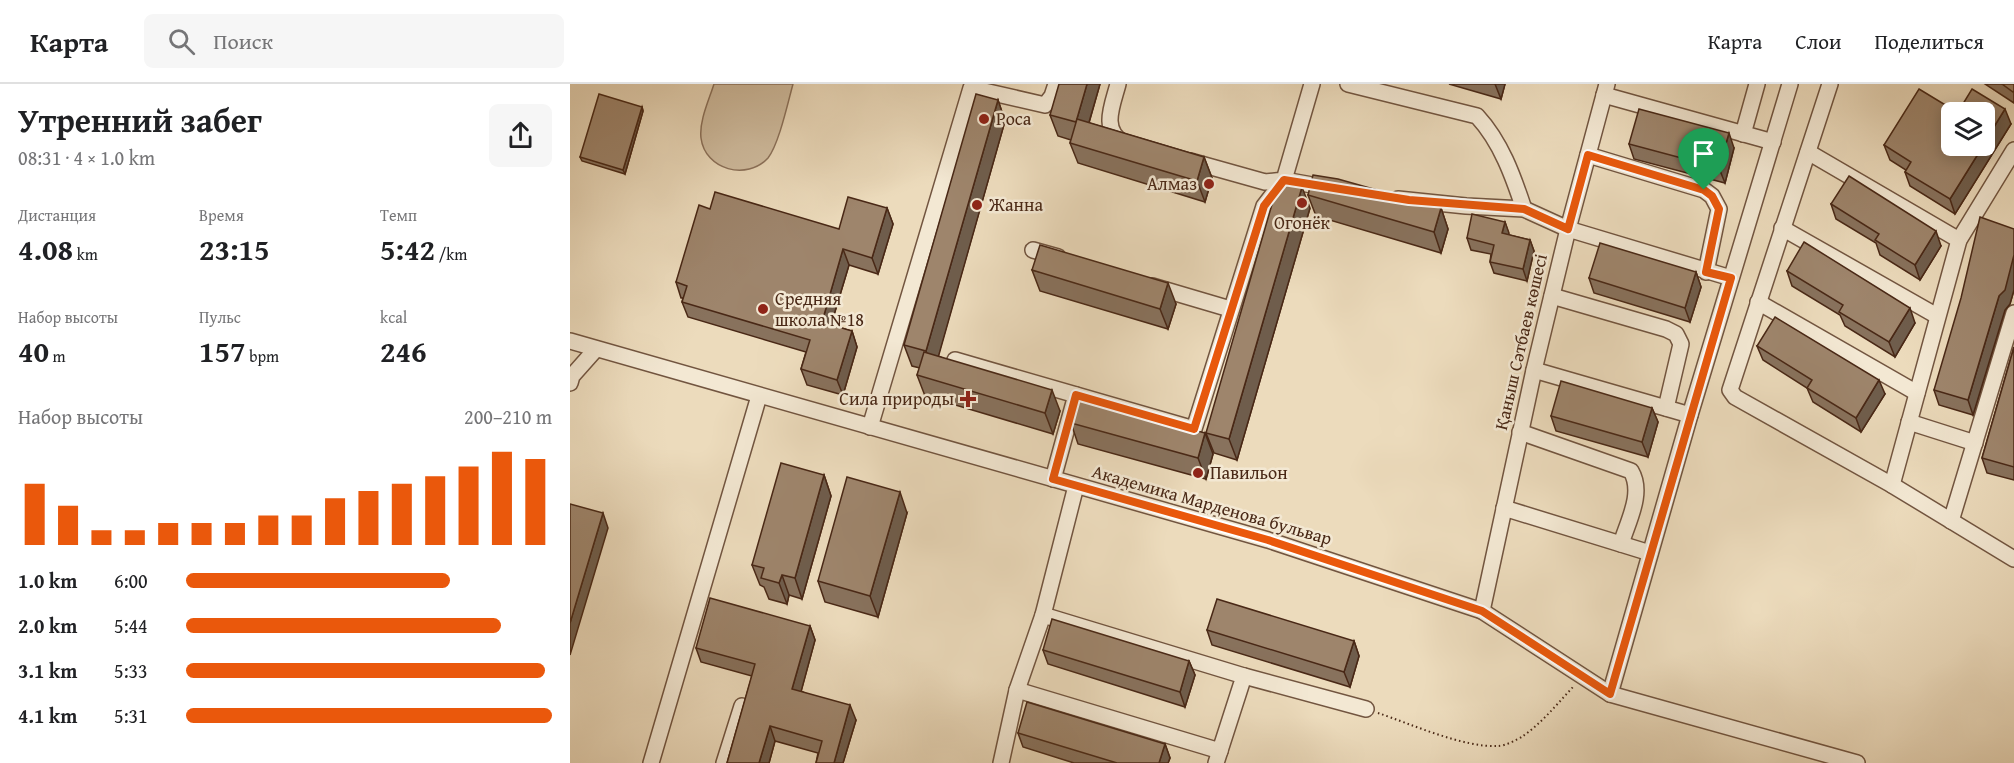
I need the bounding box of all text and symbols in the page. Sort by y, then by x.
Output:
search box [144,14,564,68]
text: Карта [30,21,108,62]
icon: search [165,25,198,58]
text: Поиск [213,25,273,57]
text: Карта [1708,26,1762,57]
text: Слои [1795,26,1841,57]
text: Поделиться [1874,26,1984,57]
text: Утренний забег [18,96,262,144]
map controls [1941,102,1995,156]
button: layers [1941,102,1995,156]
button: share [489,104,552,167]
place label: Роса [996,105,1032,132]
marker: Роса [977,112,991,126]
pin [1678,128,1729,190]
icon: arrive [1687,137,1720,170]
text: 08:31 · 4 × 1.0 km [18,143,155,172]
place label: Алмаз [1147,170,1197,197]
marker: Алмаз [1202,177,1216,191]
place label: Жанна [988,191,1043,218]
marker: Огонёк [1295,196,1309,210]
marker: Жанна [970,198,984,212]
text: Дистанция [18,203,96,227]
text: Время [199,203,244,227]
text: Темп [380,203,417,227]
place label: Огонёк [1274,209,1331,236]
text: 4.08 [18,227,73,271]
text: 23:15 [199,227,270,271]
text: 5:42 [380,227,435,271]
text: km [73,242,98,266]
text: /km [435,242,467,266]
street label: Қаныш Сәтбаев көшесі [1487,251,1554,433]
place label: Средняя школа №18 [775,285,864,333]
marker: Средняя школа №18 [756,302,770,316]
text: Набор высоты [18,305,118,329]
text: Пульс [199,305,241,329]
text: kcal [380,305,407,329]
text: 40 [18,329,49,373]
text: 157 [199,329,246,373]
text: 246 [380,329,427,373]
text: m [49,344,66,368]
text: bpm [246,344,279,368]
place label: Сила природы [839,385,954,412]
marker: Сила природы [959,390,977,408]
text: Набор высоты [18,402,143,431]
text: 200–210 m [464,402,552,431]
street label: Академика Марденова бульвар [1089,457,1335,552]
place label: Павильон [1210,459,1288,486]
marker: Павильон [1191,466,1205,480]
text: 1.0 km [18,566,77,595]
text: 6:00 [114,566,148,595]
text: 2.0 km [18,611,77,640]
text: 5:44 [114,611,148,640]
text: 3.1 km [18,656,77,685]
text: 5:33 [114,656,148,685]
text: 4.1 km [18,701,77,730]
text: 5:31 [114,701,148,730]

